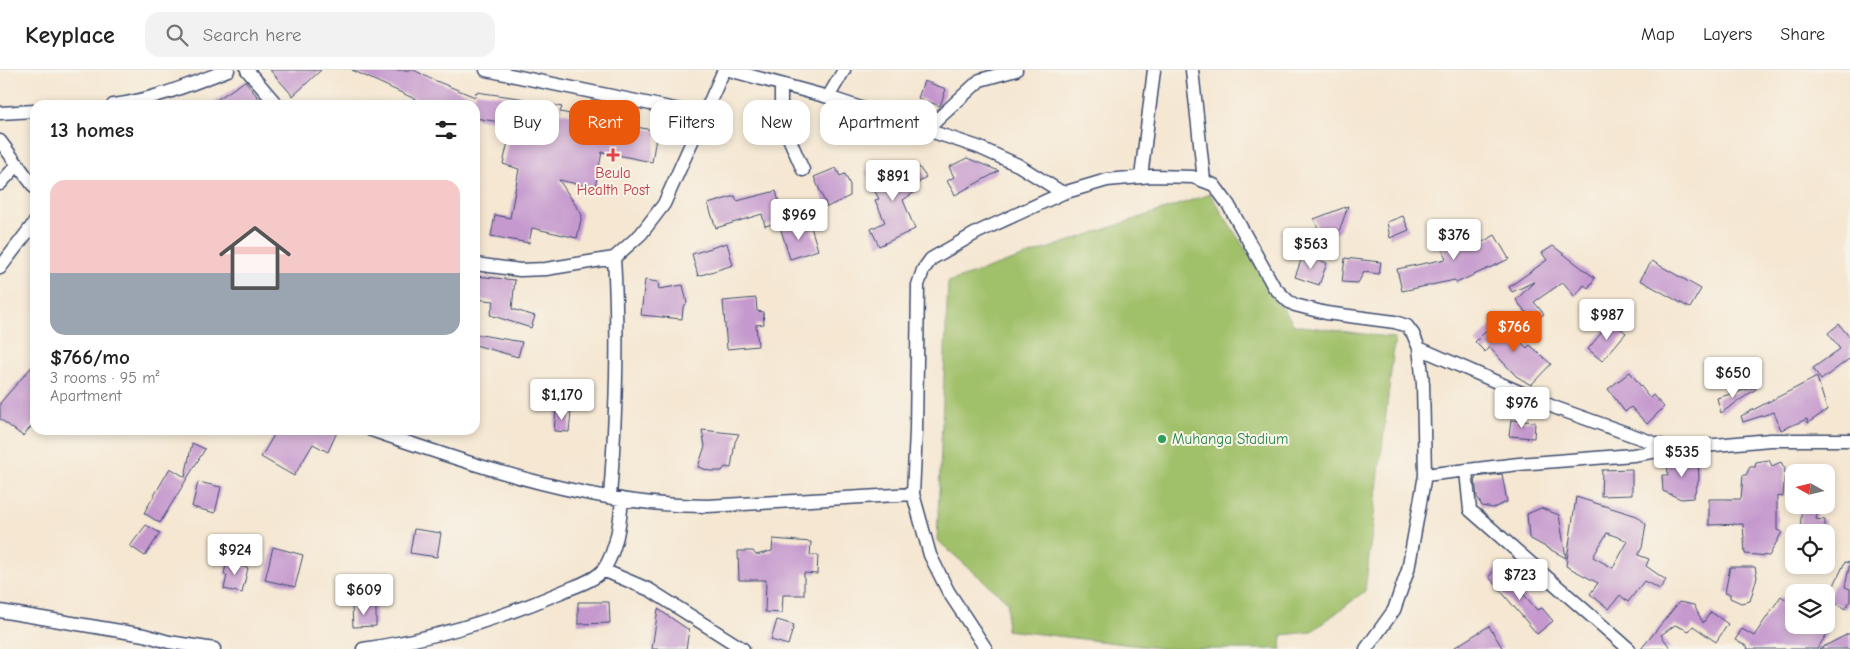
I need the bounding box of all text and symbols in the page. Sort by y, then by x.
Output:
search box [145,12,495,57]
text: Keyplace [25,21,115,49]
icon: search [163,21,191,49]
text: Search here [203,24,302,46]
text: Map [1641,24,1675,45]
text: Layers [1703,24,1752,45]
text: Share [1780,24,1825,45]
chip: Buy [495,100,559,145]
chip: Rent [569,100,640,145]
chip: Filters [650,100,733,145]
chip: New [743,100,810,145]
chip: Apartment [820,100,937,145]
icon: filters [432,116,460,144]
text: 13 homes [50,118,134,142]
marker: Beula Health Post [606,148,620,162]
pin: $891 [863,160,923,202]
place label: Beula Health Post [577,164,650,199]
text: $891 [877,167,909,185]
pin: $969 [769,198,829,241]
text: $969 [782,206,816,224]
icon: home [210,213,300,303]
pin: $376 [1424,218,1484,261]
text: $376 [1438,226,1470,244]
pin: $563 [1281,228,1341,270]
text: $563 [1294,235,1328,253]
pin: $987 [1577,298,1637,341]
text: $987 [1590,306,1624,324]
pin: $766 [1484,310,1544,353]
text: $766 [1498,318,1530,336]
text: $766/mo [50,345,130,369]
pin: $650 [1703,356,1763,399]
text: $650 [1715,364,1751,382]
text: 3 rooms · 95 m² [50,369,160,387]
pin: $1,170 [521,378,603,421]
text: $1,170 [541,386,583,404]
pin: $976 [1492,386,1552,429]
text: Apartment [50,387,122,405]
text: $976 [1506,394,1538,412]
place label: Muhanga Stadium [1172,430,1288,448]
marker: Muhanga Stadium [1156,433,1168,445]
pin: $535 [1652,436,1712,478]
text: $535 [1665,443,1699,461]
north arrow [1785,464,1835,514]
map controls [1785,464,1835,634]
button: locate [1785,524,1835,574]
pin: $924 [205,534,265,576]
text: $924 [219,541,252,559]
pin: $723 [1490,558,1550,601]
text: $723 [1504,566,1536,584]
pin: $609 [334,574,394,616]
text: $609 [346,581,382,599]
button: layers [1785,584,1835,634]

